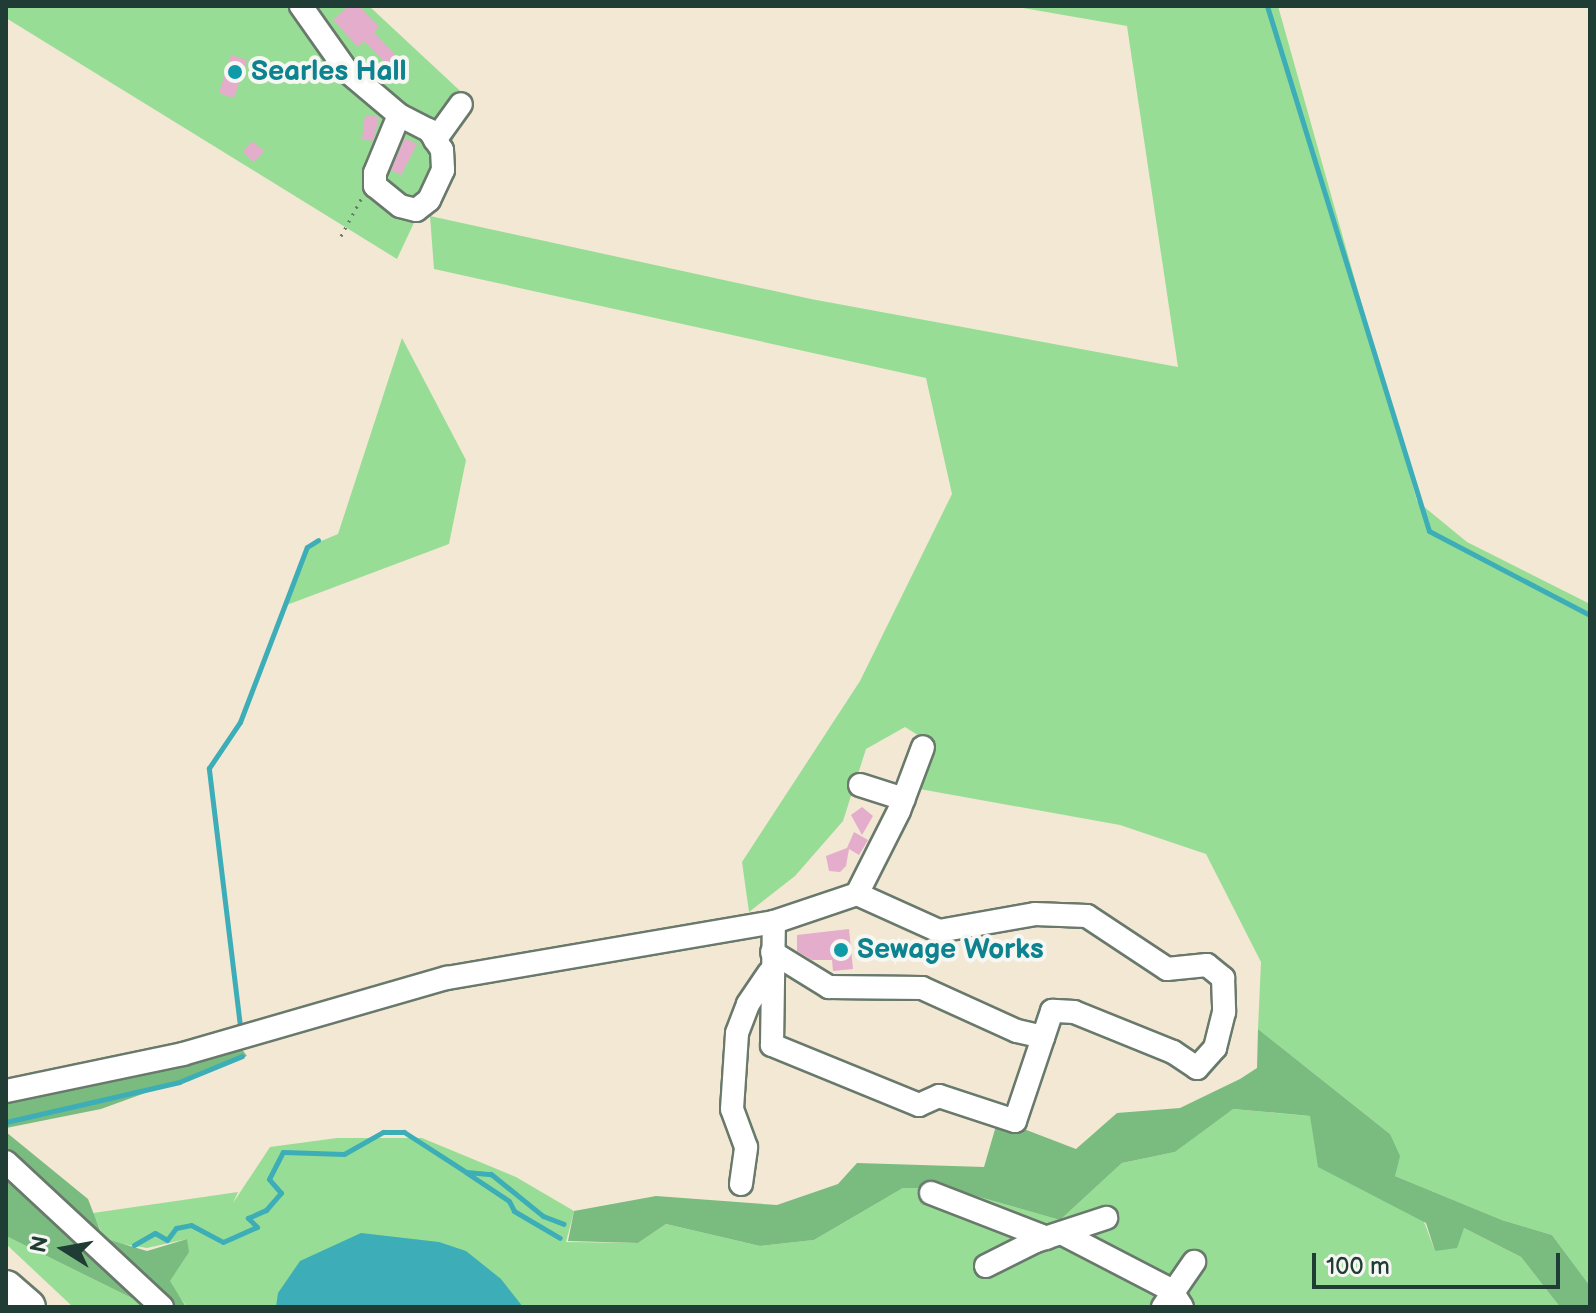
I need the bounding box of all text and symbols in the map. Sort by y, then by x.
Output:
place label: Searles Hall [251,55,407,89]
marker: Searles Hall [226,63,244,81]
place label: Sewage Works [857,933,1044,967]
marker: Sewage Works [832,941,850,959]
north arrow [24,1209,104,1289]
text: N [25,1234,55,1255]
scale bar [1316,1237,1564,1287]
text: 100 m [1326,1252,1390,1281]

